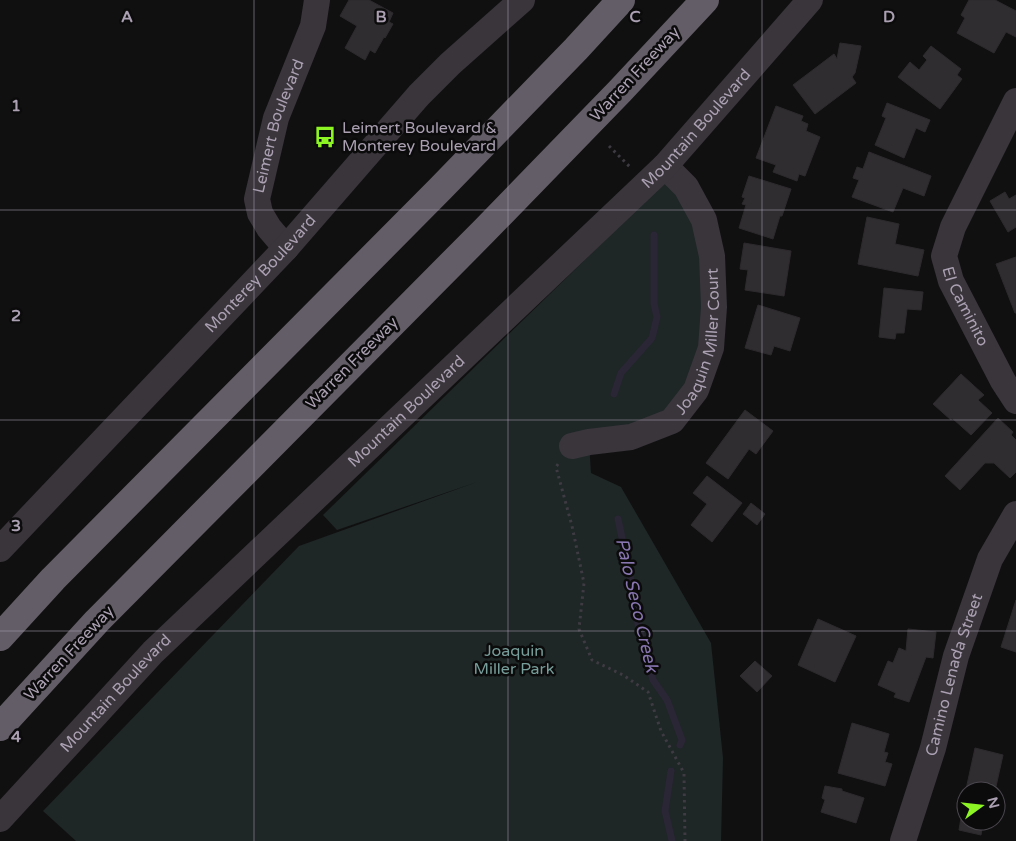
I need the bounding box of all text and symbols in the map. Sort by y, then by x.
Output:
text: A [121,7,133,27]
text: B [375,7,387,27]
text: C [629,7,641,27]
text: D [883,7,895,27]
street label: Warren Freeway [586,22,684,126]
street label: Leimert Boulevard [249,56,309,195]
street label: Mountain Boulevard [637,65,755,193]
text: 1 [11,96,21,116]
place label: Leimert Boulevard & Monterey Boulevard [342,118,497,156]
bus stop icon: Leimert Boulevard & Monterey Boulevard [312,124,338,150]
street label: Monterey Boulevard [201,211,320,337]
street label: El Caminito [937,264,993,350]
street label: Joaquin Miller Court [671,268,724,419]
text: 2 [11,306,21,326]
street label: Warren Freeway [302,312,403,413]
street label: Mountain Boulevard [344,351,469,472]
text: 3 [11,516,21,536]
water label: Palo Seco Creek [611,536,663,676]
street label: Camino Lenada Street [921,591,987,759]
street label: Warren Freeway [20,601,118,705]
street label: Mountain Boulevard [56,630,176,757]
park label: Joaquin Miller Park [474,641,555,679]
text: 4 [11,727,21,747]
north arrow [956,781,1006,831]
text: N [983,795,1003,810]

